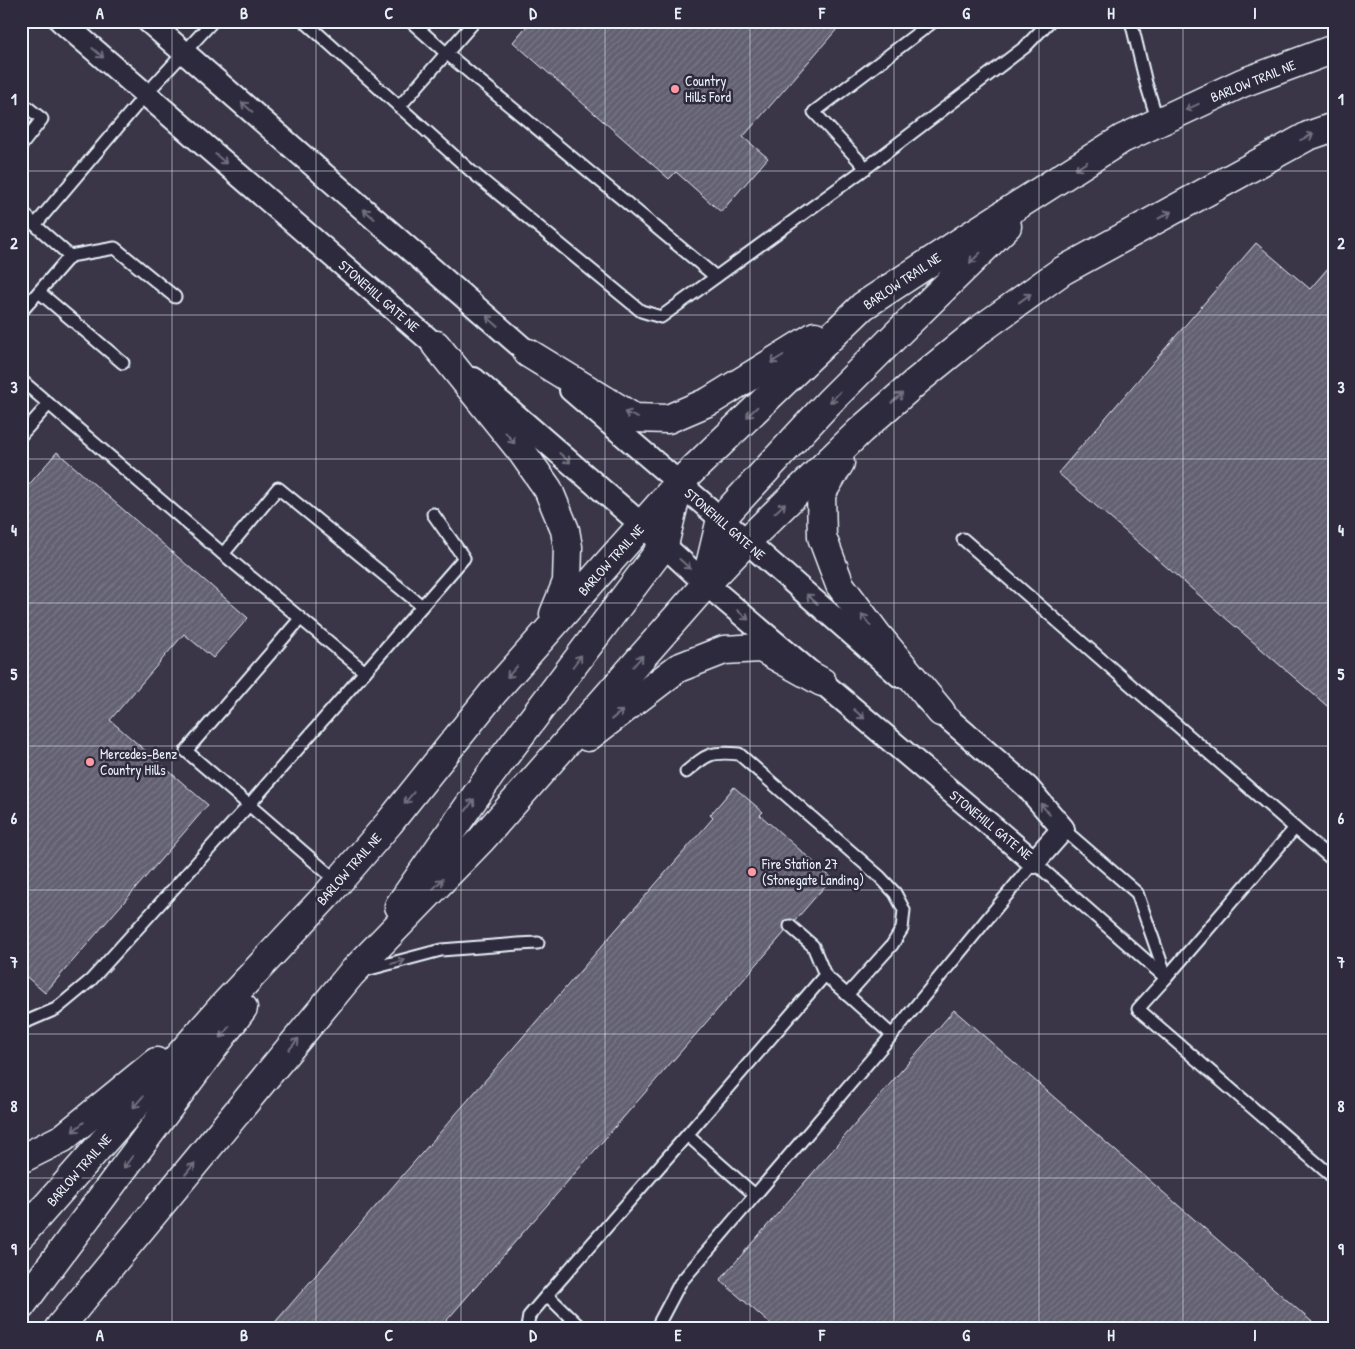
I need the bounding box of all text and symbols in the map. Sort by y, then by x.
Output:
text: A [96,2,104,24]
text: B [240,2,248,24]
text: C [385,2,394,24]
text: D [529,2,537,24]
text: E [674,2,682,24]
text: F [818,2,826,24]
text: G [962,2,970,24]
text: H [1107,2,1115,24]
text: I [1253,2,1257,24]
one-way arrow [91,47,104,59]
street label: BARLOW TRAIL NE [1207,55,1298,106]
place label: Country Hills Ford [685,71,732,106]
marker: Country Hills Ford [669,83,681,95]
text: 1 [11,88,17,110]
text: 1 [1338,88,1344,110]
one-way arrow [240,101,253,113]
one-way arrow [1184,102,1199,112]
one-way arrow [1299,132,1314,141]
one-way arrow [214,154,227,165]
one-way arrow [1074,160,1088,171]
one-way arrow [363,208,376,220]
one-way arrow [1157,209,1171,219]
text: 2 [10,232,18,254]
text: 2 [1337,232,1345,254]
street label: BARLOW TRAIL NE [859,247,944,314]
one-way arrow [968,252,981,264]
street label: STONEHILL GATE NE [335,255,424,336]
one-way arrow [1018,292,1031,303]
one-way arrow [485,315,498,326]
one-way arrow [771,355,785,365]
text: 3 [10,376,18,398]
text: 3 [1337,376,1345,398]
one-way arrow [828,391,841,403]
one-way arrow [891,392,904,404]
one-way arrow [747,406,759,418]
one-way arrow [624,410,639,419]
one-way arrow [505,431,516,444]
one-way arrow [558,452,571,464]
street label: STONEHILL GATE NE [681,483,770,564]
one-way arrow [774,502,787,514]
text: 4 [11,519,17,541]
text: 4 [1338,519,1344,541]
street label: BARLOW TRAIL NE [573,520,648,600]
one-way arrow [679,558,692,570]
one-way arrow [805,594,818,605]
one-way arrow [737,609,750,621]
one-way arrow [861,613,871,627]
one-way arrow [572,654,582,668]
one-way arrow [633,655,644,668]
text: 5 [11,663,18,685]
text: 5 [1338,663,1345,685]
one-way arrow [506,666,518,679]
one-way arrow [853,708,866,719]
one-way arrow [610,709,623,720]
place label: Mercedes-Benz Country Hills [100,744,177,780]
marker: Mercedes-Benz Country Hills [84,756,96,768]
street label: STONEHILL GATE NE [946,785,1037,864]
one-way arrow [404,791,415,804]
one-way arrow [465,799,475,813]
one-way arrow [1040,802,1051,815]
text: 6 [11,807,18,829]
text: 6 [1338,807,1345,829]
street label: BARLOW TRAIL NE [312,828,385,909]
place label: Fire Station 27 (Stonegate Landing) [761,854,864,890]
marker: Fire Station 27 (Stonegate Landing) [746,866,758,878]
one-way arrow [432,878,444,891]
text: 7 [9,951,18,973]
text: 7 [1336,951,1345,973]
one-way arrow [390,956,406,966]
one-way arrow [220,1025,230,1039]
one-way arrow [288,1037,299,1050]
text: 8 [11,1095,18,1117]
text: 8 [1338,1095,1345,1117]
one-way arrow [133,1096,144,1109]
one-way arrow [71,1121,84,1132]
street label: BARLOW TRAIL NE [42,1129,115,1210]
one-way arrow [123,1155,133,1169]
one-way arrow [185,1162,196,1175]
text: 9 [11,1238,17,1260]
text: 9 [1338,1238,1344,1260]
text: A [96,1324,104,1346]
text: B [240,1324,248,1346]
text: C [385,1324,394,1346]
text: D [529,1324,537,1346]
text: E [674,1324,682,1346]
text: F [818,1324,826,1346]
text: G [962,1324,970,1346]
text: H [1107,1324,1115,1346]
text: I [1253,1324,1257,1346]

